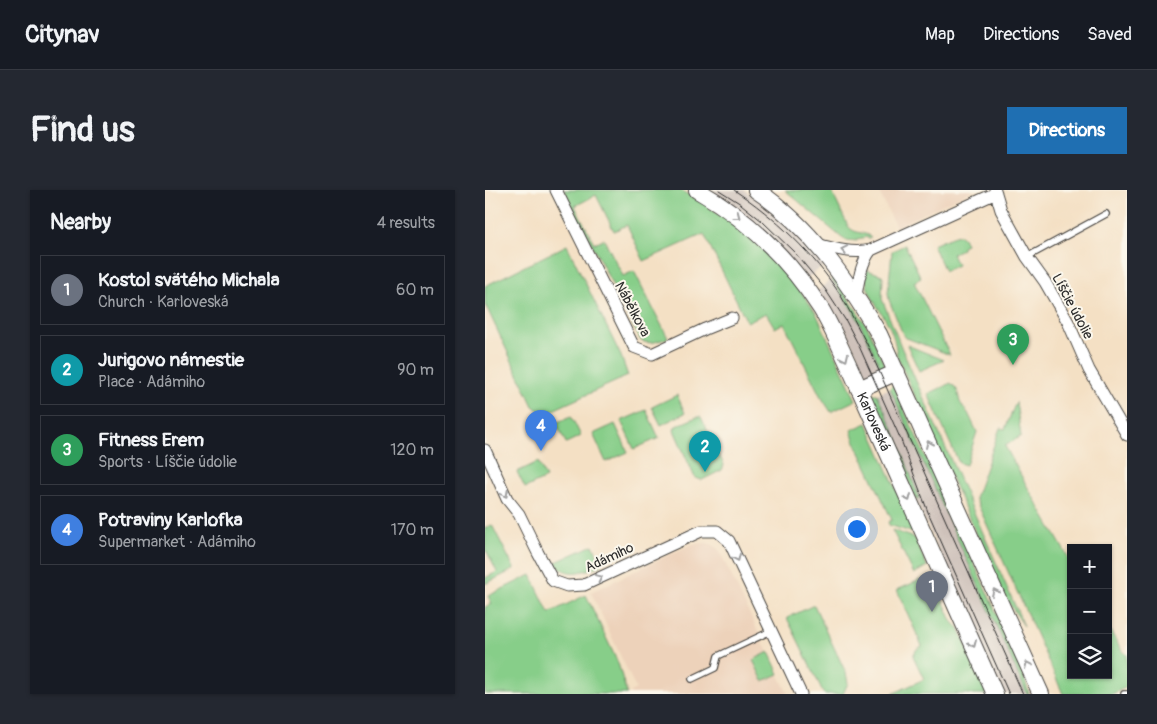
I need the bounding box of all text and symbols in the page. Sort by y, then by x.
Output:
text: Citynav [25,20,100,49]
text: Map [925,23,955,46]
text: Directions [983,23,1059,46]
text: Saved [1087,23,1132,46]
button: Directions [1007,107,1127,154]
text: Find us [30,108,135,152]
text: Nearby [50,209,111,236]
one-way arrow [731,211,740,219]
text: 4 results [377,213,435,233]
one-way arrow [839,246,848,256]
text: Kostol svätého Michala [98,268,280,292]
street label: Líščie údolie [1048,271,1097,342]
street label: Nábělkova [611,279,654,340]
text: 1 [64,280,70,300]
text: 60 m [396,280,434,300]
text: Church · Karloveská [98,292,228,312]
pin: 3 [997,324,1029,365]
text: Jurigovo námestie [98,348,244,372]
one-way arrow [839,353,849,362]
text: 2 [63,360,71,380]
text: 90 m [397,360,434,380]
text: Place · Adámiho [98,372,205,392]
street label: Karloveská [853,390,894,454]
pin: 4 [525,410,557,451]
text: Fitness Erem [98,428,204,452]
pin: 2 [689,431,721,472]
text: 3 [63,440,71,460]
text: 120 m [390,440,434,460]
one-way arrow [924,440,935,449]
text: Sports · Líščie údolie [98,452,237,472]
one-way arrow [499,489,509,498]
one-way arrow [901,492,911,501]
text: Potraviny Karlofka [98,508,243,532]
your location [844,516,870,542]
text: 4 [62,520,72,540]
text: 170 m [391,520,434,540]
text: Supermarket · Adámiho [98,532,256,552]
street label: Adámiho [582,539,637,576]
map controls [1067,544,1112,679]
button: + [1067,544,1112,589]
one-way arrow [731,553,741,562]
pin: 1 [916,571,948,612]
one-way arrow [594,573,603,584]
one-way arrow [990,588,1001,597]
button: − [1067,589,1112,634]
button: layers [1067,634,1112,679]
one-way arrow [966,639,977,648]
one-way arrow [1023,661,1034,670]

